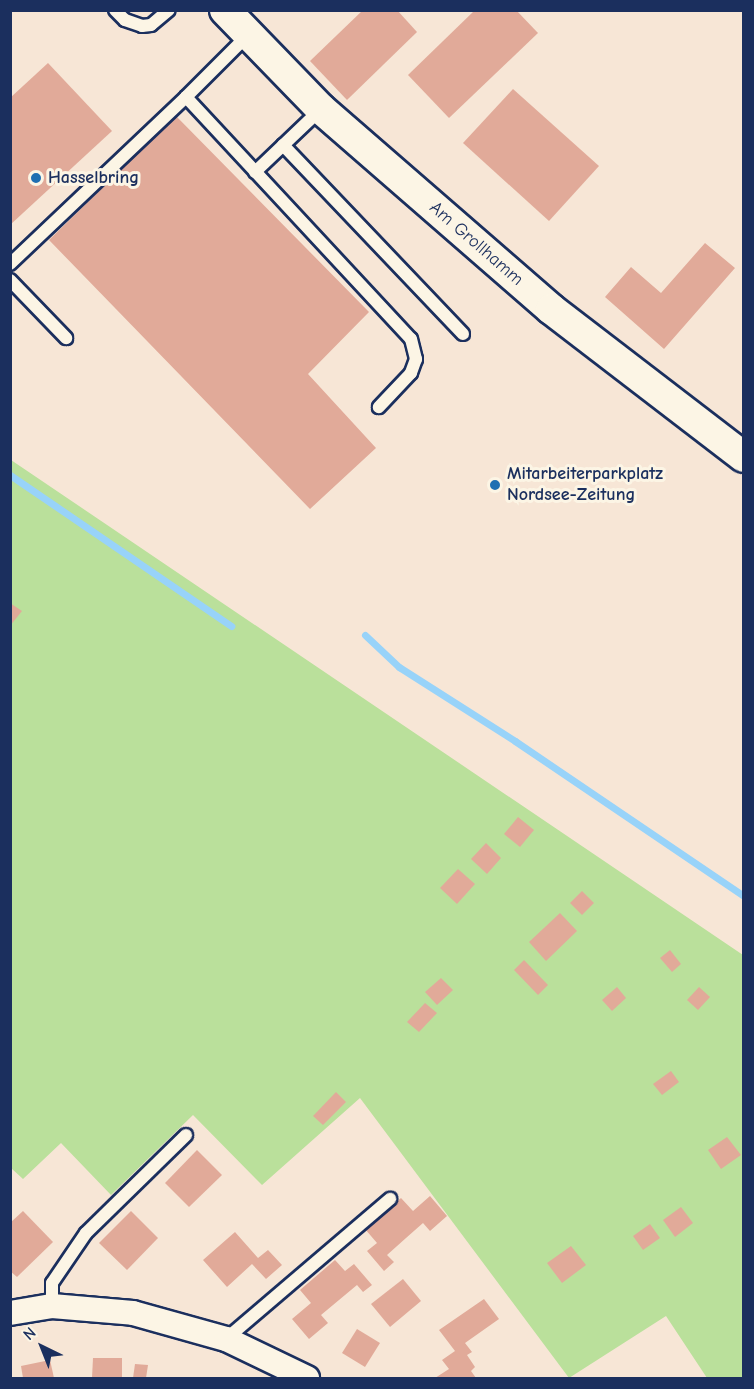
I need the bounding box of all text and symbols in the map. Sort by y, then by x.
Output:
place label: Hasselbring [48,167,139,189]
marker: Hasselbring [29,171,43,185]
street label: Am Grollhamm [425,197,527,291]
place label: Mitarbeiterparkplatz Nordsee-Zeitung [507,464,663,506]
marker: Mitarbeiterparkplatz Nordsee-Zeitung [488,478,502,492]
north arrow [12,1317,72,1377]
text: N [20,1324,40,1344]

